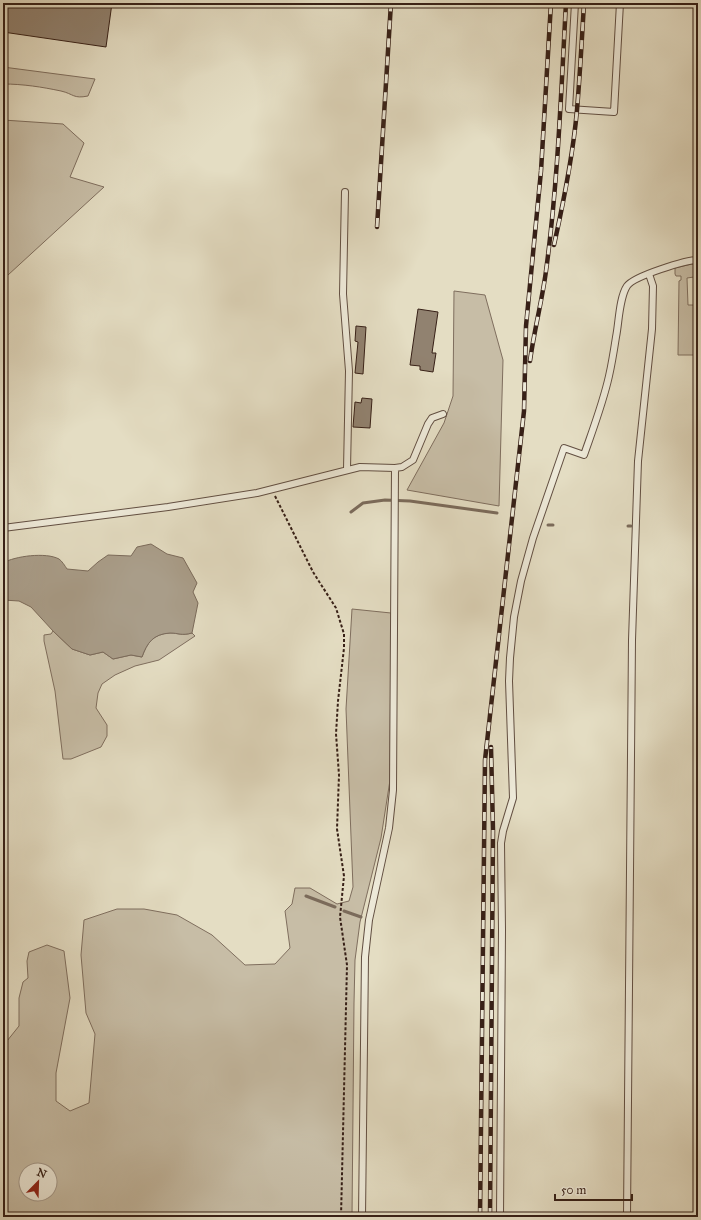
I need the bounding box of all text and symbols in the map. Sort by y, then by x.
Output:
north arrow [18,1162,58,1202]
text: N [35,1165,49,1181]
scale bar [555,1176,632,1202]
text: 50 m [561,1183,586,1197]

